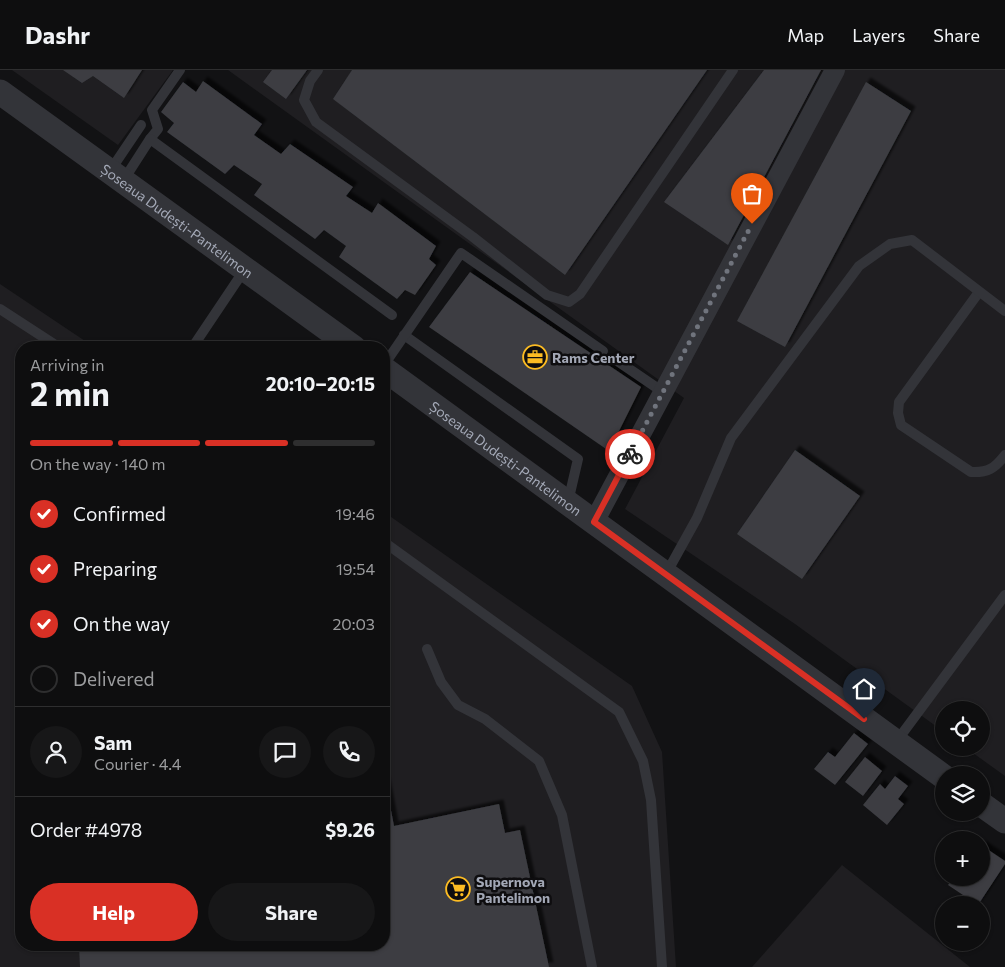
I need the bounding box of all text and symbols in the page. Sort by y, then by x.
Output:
text: Dashr [25,20,90,49]
text: Map [787,24,824,46]
text: Layers [852,24,905,46]
text: Share [933,24,980,46]
street label: Șoseaua Dudești-Pantelimon [97,160,257,281]
pin [731,173,773,224]
icon: bag [738,180,766,208]
office icon: Rams Center [522,344,548,370]
place label: Rams Center [552,349,635,366]
text: Arriving in [30,355,104,374]
text: 20:10–20:15 [266,372,375,395]
text: 2 min [30,373,110,413]
street label: Șoseaua Dudești-Pantelimon [426,397,585,519]
courier [605,429,655,479]
icon: bike [616,440,644,468]
text: On the way · 140 m [30,454,165,473]
icon: check [30,500,58,528]
text: Confirmed [73,502,166,525]
text: 19:46 [335,504,375,523]
icon: check [30,555,58,583]
text: Preparing [73,557,157,580]
text: 19:54 [336,559,375,578]
icon: check [30,610,58,638]
text: On the way [73,612,170,635]
text: 20:03 [332,614,375,633]
text: Delivered [73,667,154,690]
pin [843,668,885,719]
icon: home [850,675,878,703]
map controls [935,701,990,951]
button: locate [935,701,990,756]
button: person [30,726,82,778]
button: chat [259,726,311,778]
button: phone [323,726,375,778]
text: Sam [94,731,132,754]
text: Courier · 4.4 [94,754,181,773]
button: layers [935,766,990,821]
text: Order #4978 [30,818,142,841]
text: $9.26 [325,818,375,841]
button: + [935,831,990,886]
place label: Supernova Pantelimon [476,873,550,906]
supermarket icon: Supernova Pantelimon [445,876,471,902]
button: Help [30,883,198,941]
button: Share [208,883,375,941]
button: − [935,896,990,951]

